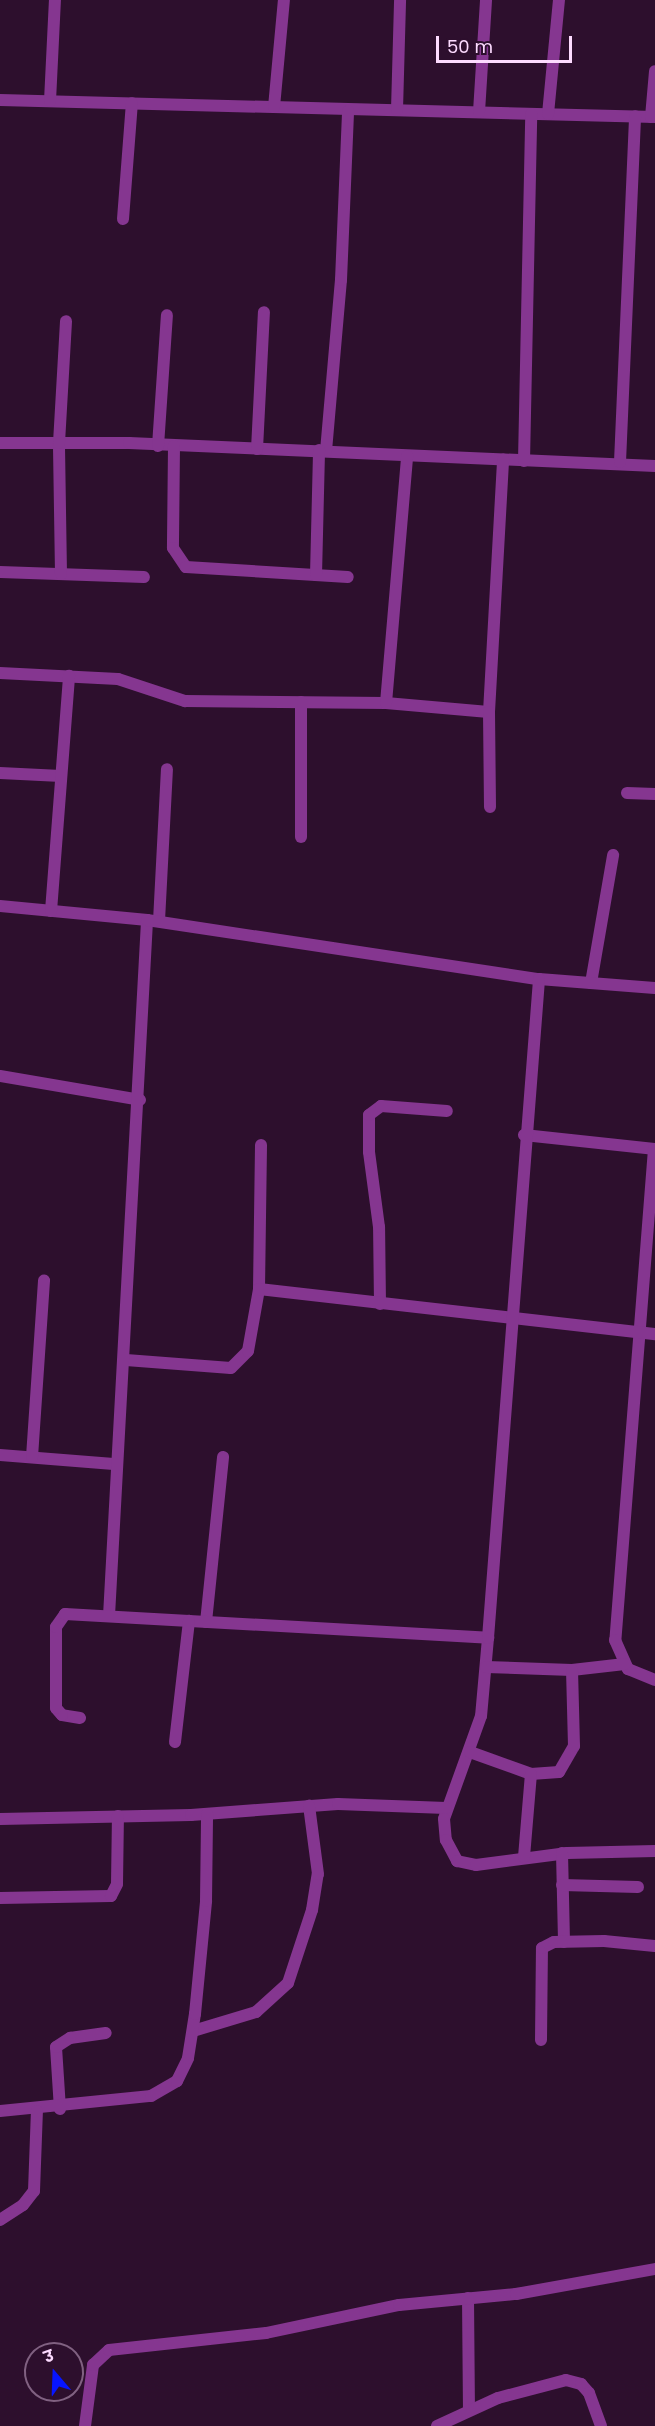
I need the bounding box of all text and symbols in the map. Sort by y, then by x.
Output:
scale bar [439,24,576,62]
text: 50 m [447,34,493,59]
north arrow [24,2342,84,2402]
text: उ [41,2344,57,2369]

